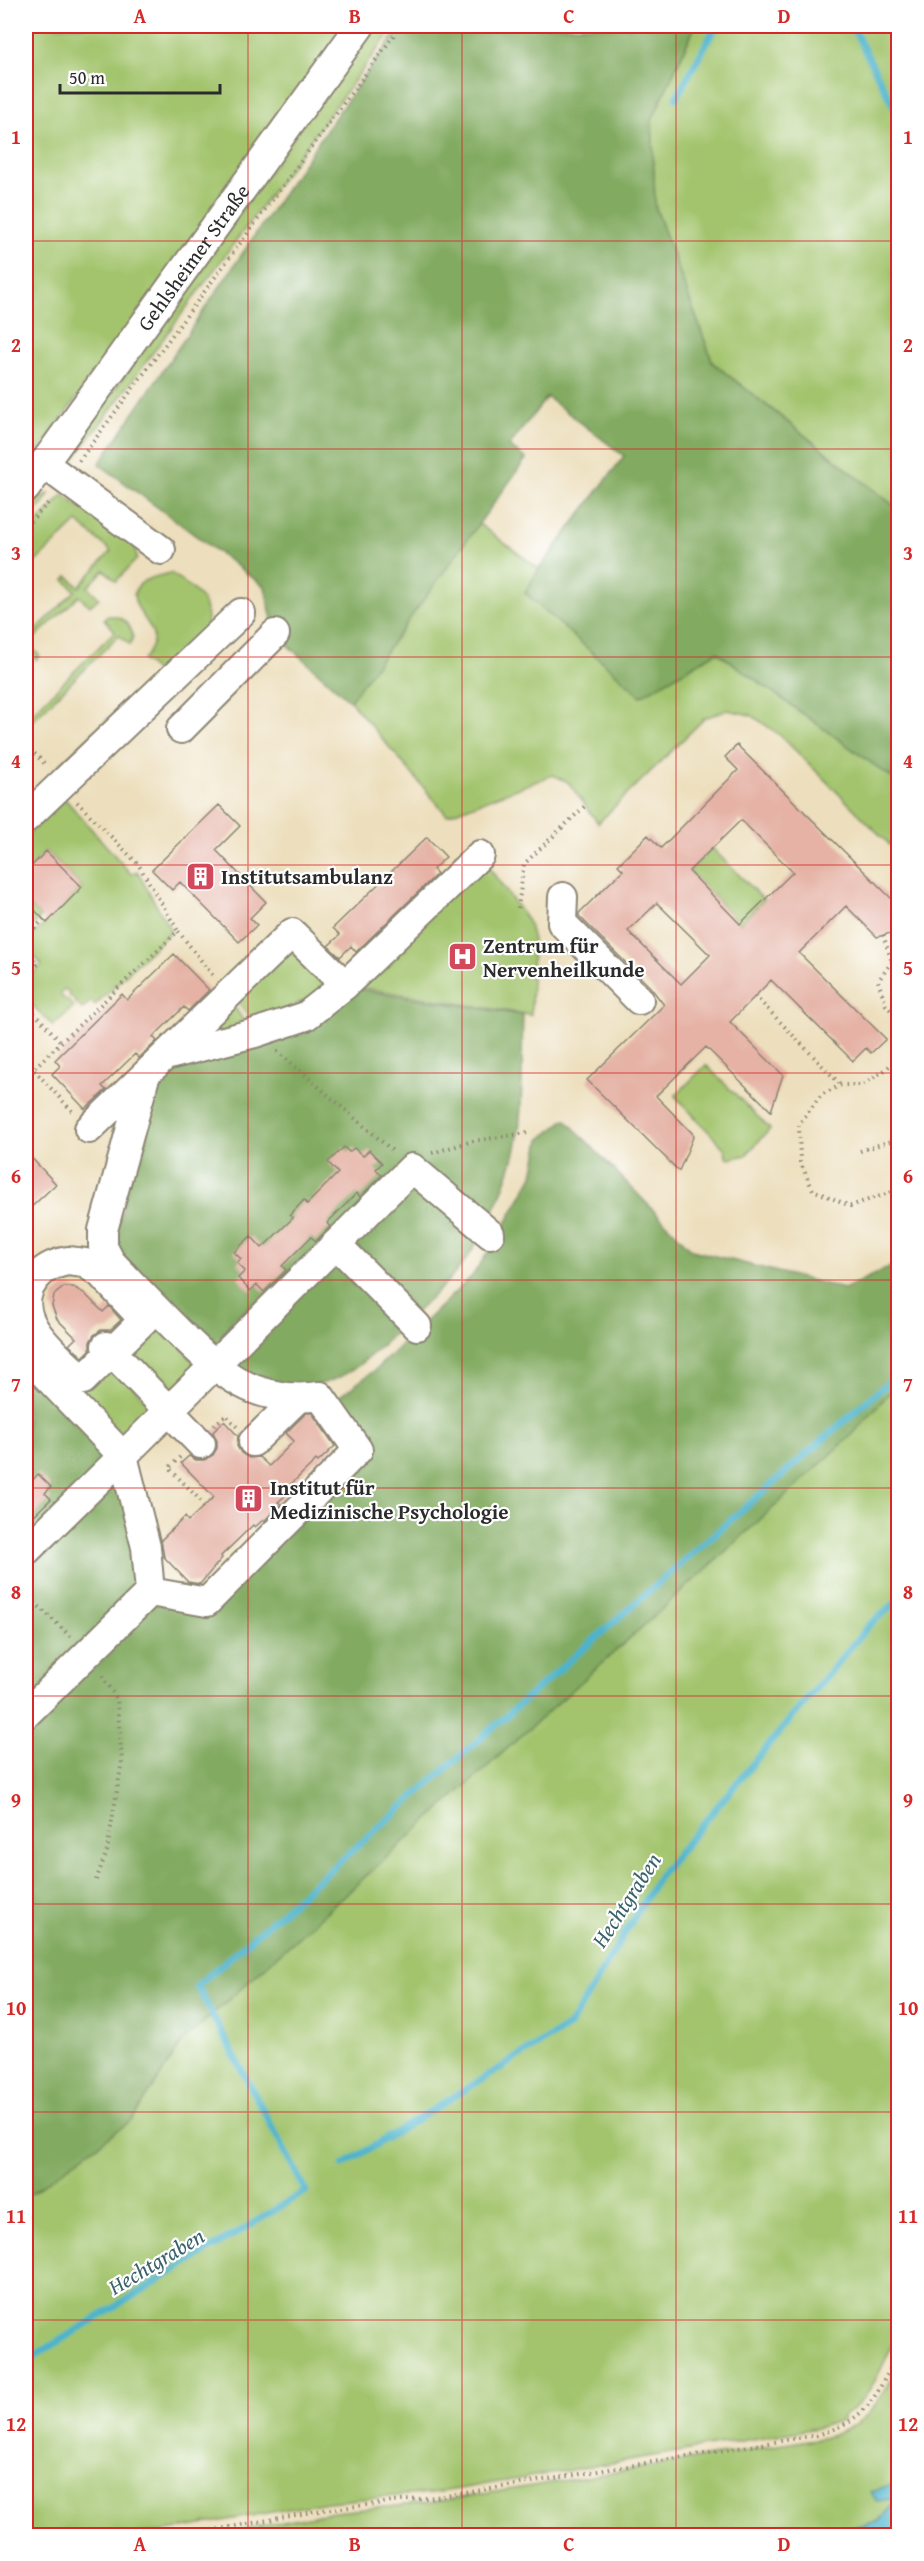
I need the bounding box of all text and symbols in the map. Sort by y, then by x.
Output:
text: A [134,1,147,30]
text: B [349,1,361,30]
text: C [563,1,575,30]
text: D [777,1,791,30]
scale bar [60,57,220,95]
text: 50 m [69,64,105,91]
text: 1 [11,122,21,151]
text: 1 [903,122,913,151]
street label: Gehlsheimer Straße [129,177,257,337]
text: 2 [11,330,21,359]
text: 2 [903,330,913,359]
text: 3 [11,538,21,567]
text: 3 [903,538,913,567]
text: 4 [11,746,21,775]
text: 4 [903,746,913,775]
building icon: Institutsambulanz [184,860,216,892]
place label: Institutsambulanz [221,861,393,892]
place label: Zentrum für Nervenheilkunde [483,930,645,985]
hospital icon: Zentrum für Nervenheilkunde [446,941,478,973]
text: 5 [11,953,21,982]
text: 5 [903,953,913,982]
text: 6 [11,1161,21,1190]
text: 6 [903,1161,913,1190]
text: 7 [11,1369,21,1398]
text: 7 [903,1369,913,1398]
place label: Institut für Medizinische Psychologie [270,1472,509,1527]
building icon: Institut für Medizinische Psychologie [233,1483,265,1515]
text: 8 [11,1577,21,1606]
text: 8 [903,1577,913,1606]
text: 9 [11,1785,21,1814]
text: 9 [903,1785,913,1814]
water label: Hechtgraben [583,1846,669,1954]
text: 10 [6,1993,26,2022]
text: 10 [898,1993,918,2022]
text: 11 [6,2201,26,2230]
text: 11 [898,2201,918,2230]
water label: Hechtgraben [101,2220,210,2303]
text: 12 [6,2409,26,2438]
text: 12 [898,2409,918,2438]
text: A [134,2529,147,2558]
text: B [349,2529,361,2558]
text: C [563,2529,575,2558]
text: D [777,2529,791,2558]

